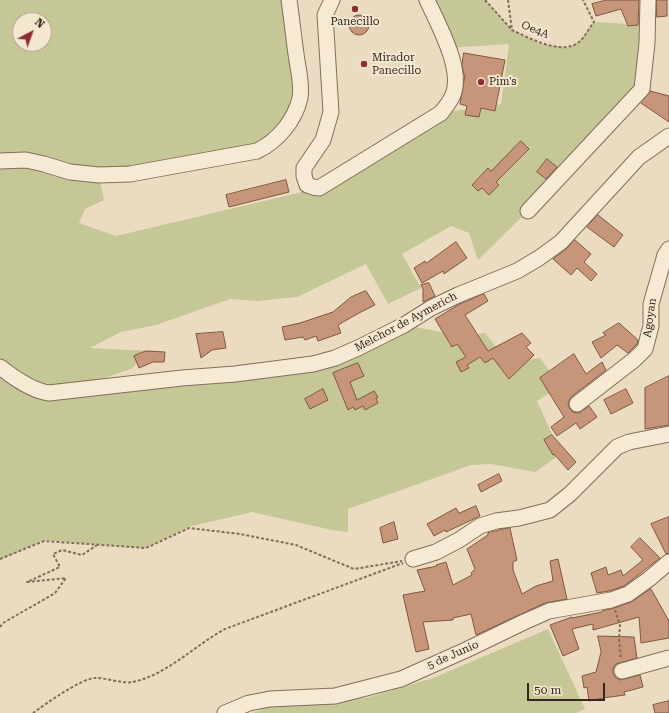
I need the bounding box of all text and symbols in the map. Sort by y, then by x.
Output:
marker: Panecillo [350,4,360,14]
north arrow [12,12,52,52]
place label: Panecillo [330,15,380,29]
text: N [32,16,47,31]
street label: Oe4A [519,19,551,41]
place label: Mirador Panecillo [372,51,421,77]
marker: Mirador Panecillo [359,59,369,69]
place label: Pim's [489,75,517,89]
marker: Pim's [476,77,486,87]
street label: Melchor de Aymerich [353,289,459,355]
street label: Agoyan [641,297,659,339]
street label: 5 de Junio [425,638,481,672]
scale bar [529,675,607,701]
text: 50 m [534,683,561,697]

